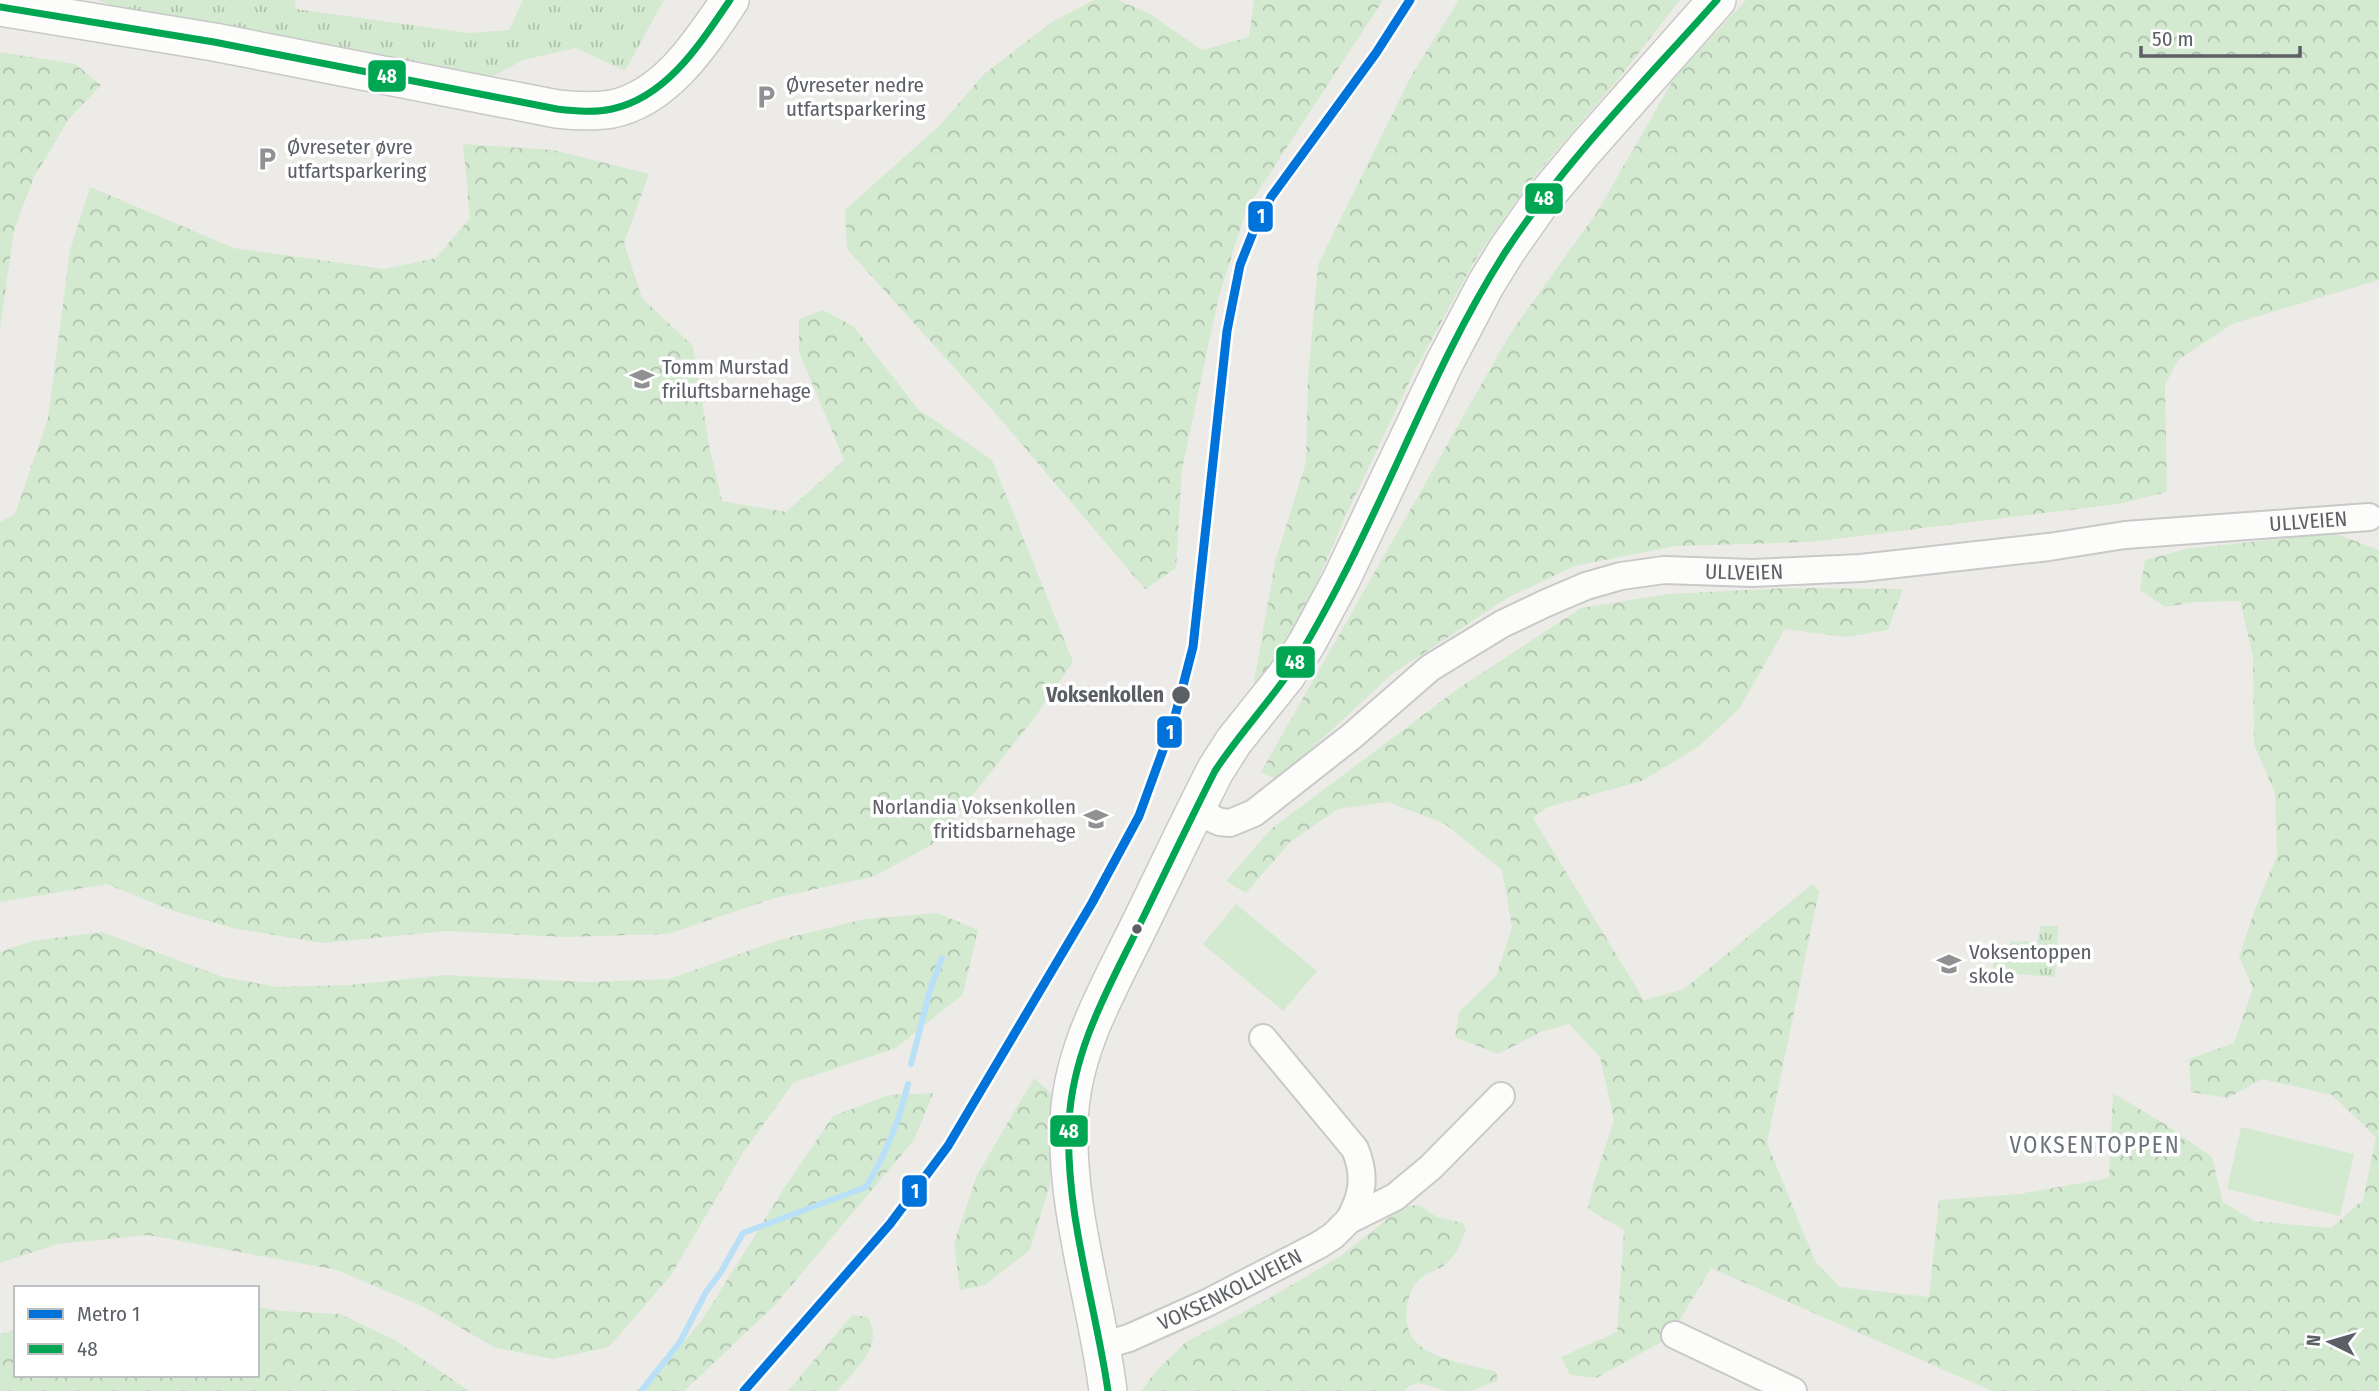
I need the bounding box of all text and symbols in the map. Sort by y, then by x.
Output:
scale bar [2141,14,2300,58]
text: 50 m [2152,26,2194,52]
line badge: 48 [367,59,407,93]
text: 48 [377,65,397,88]
place label: Øvreseter nedre utfartsparkering [786,72,926,122]
parking icon: Øvreseter nedre utfartsparkering [752,83,780,111]
place label: Øvreseter øvre utfartsparkering [287,134,427,184]
parking icon: Øvreseter øvre utfartsparkering [253,145,281,173]
line badge: 48 [1524,182,1564,215]
text: 48 [1534,187,1554,210]
line badge: 1 [1247,200,1274,233]
text: 1 [1257,205,1265,228]
place label: Tomm Murstad friluftsbarnehage [662,354,811,404]
school or university icon: Tomm Murstad friluftsbarnehage [628,365,656,393]
street label: ULLVEIEN [2268,506,2348,537]
street label: ULLVEIEN [1705,558,1784,586]
line badge: 48 [1275,645,1316,679]
text: 48 [1285,651,1305,674]
place label: Voksenkollen [1045,682,1164,708]
marker: Voksenkollen [1170,684,1192,706]
line badge: 1 [1156,715,1183,749]
text: 1 [1166,721,1174,744]
place label: Norlandia Voksenkollen fritidsbarnehage [872,794,1076,844]
school or university icon: Norlandia Voksenkollen fritidsbarnehage [1082,805,1110,833]
unlabelled marker [1130,922,1144,936]
place label: Voksentoppen skole [1969,939,2092,989]
school or university icon: Voksentoppen skole [1935,950,1963,978]
line badge: 48 [1049,1114,1089,1148]
text: 48 [1059,1120,1079,1143]
district label: VOKSENTOPPEN [2009,1131,2181,1159]
line badge: 1 [901,1174,928,1208]
text: 1 [911,1180,919,1203]
street label: VOKSENKOLLVEIEN [1154,1243,1306,1336]
legend [14,1286,259,1377]
text: Metro 1 [77,1301,140,1327]
north arrow [2295,1307,2365,1377]
text: N [2302,1334,2326,1347]
text: 48 [77,1336,98,1362]

